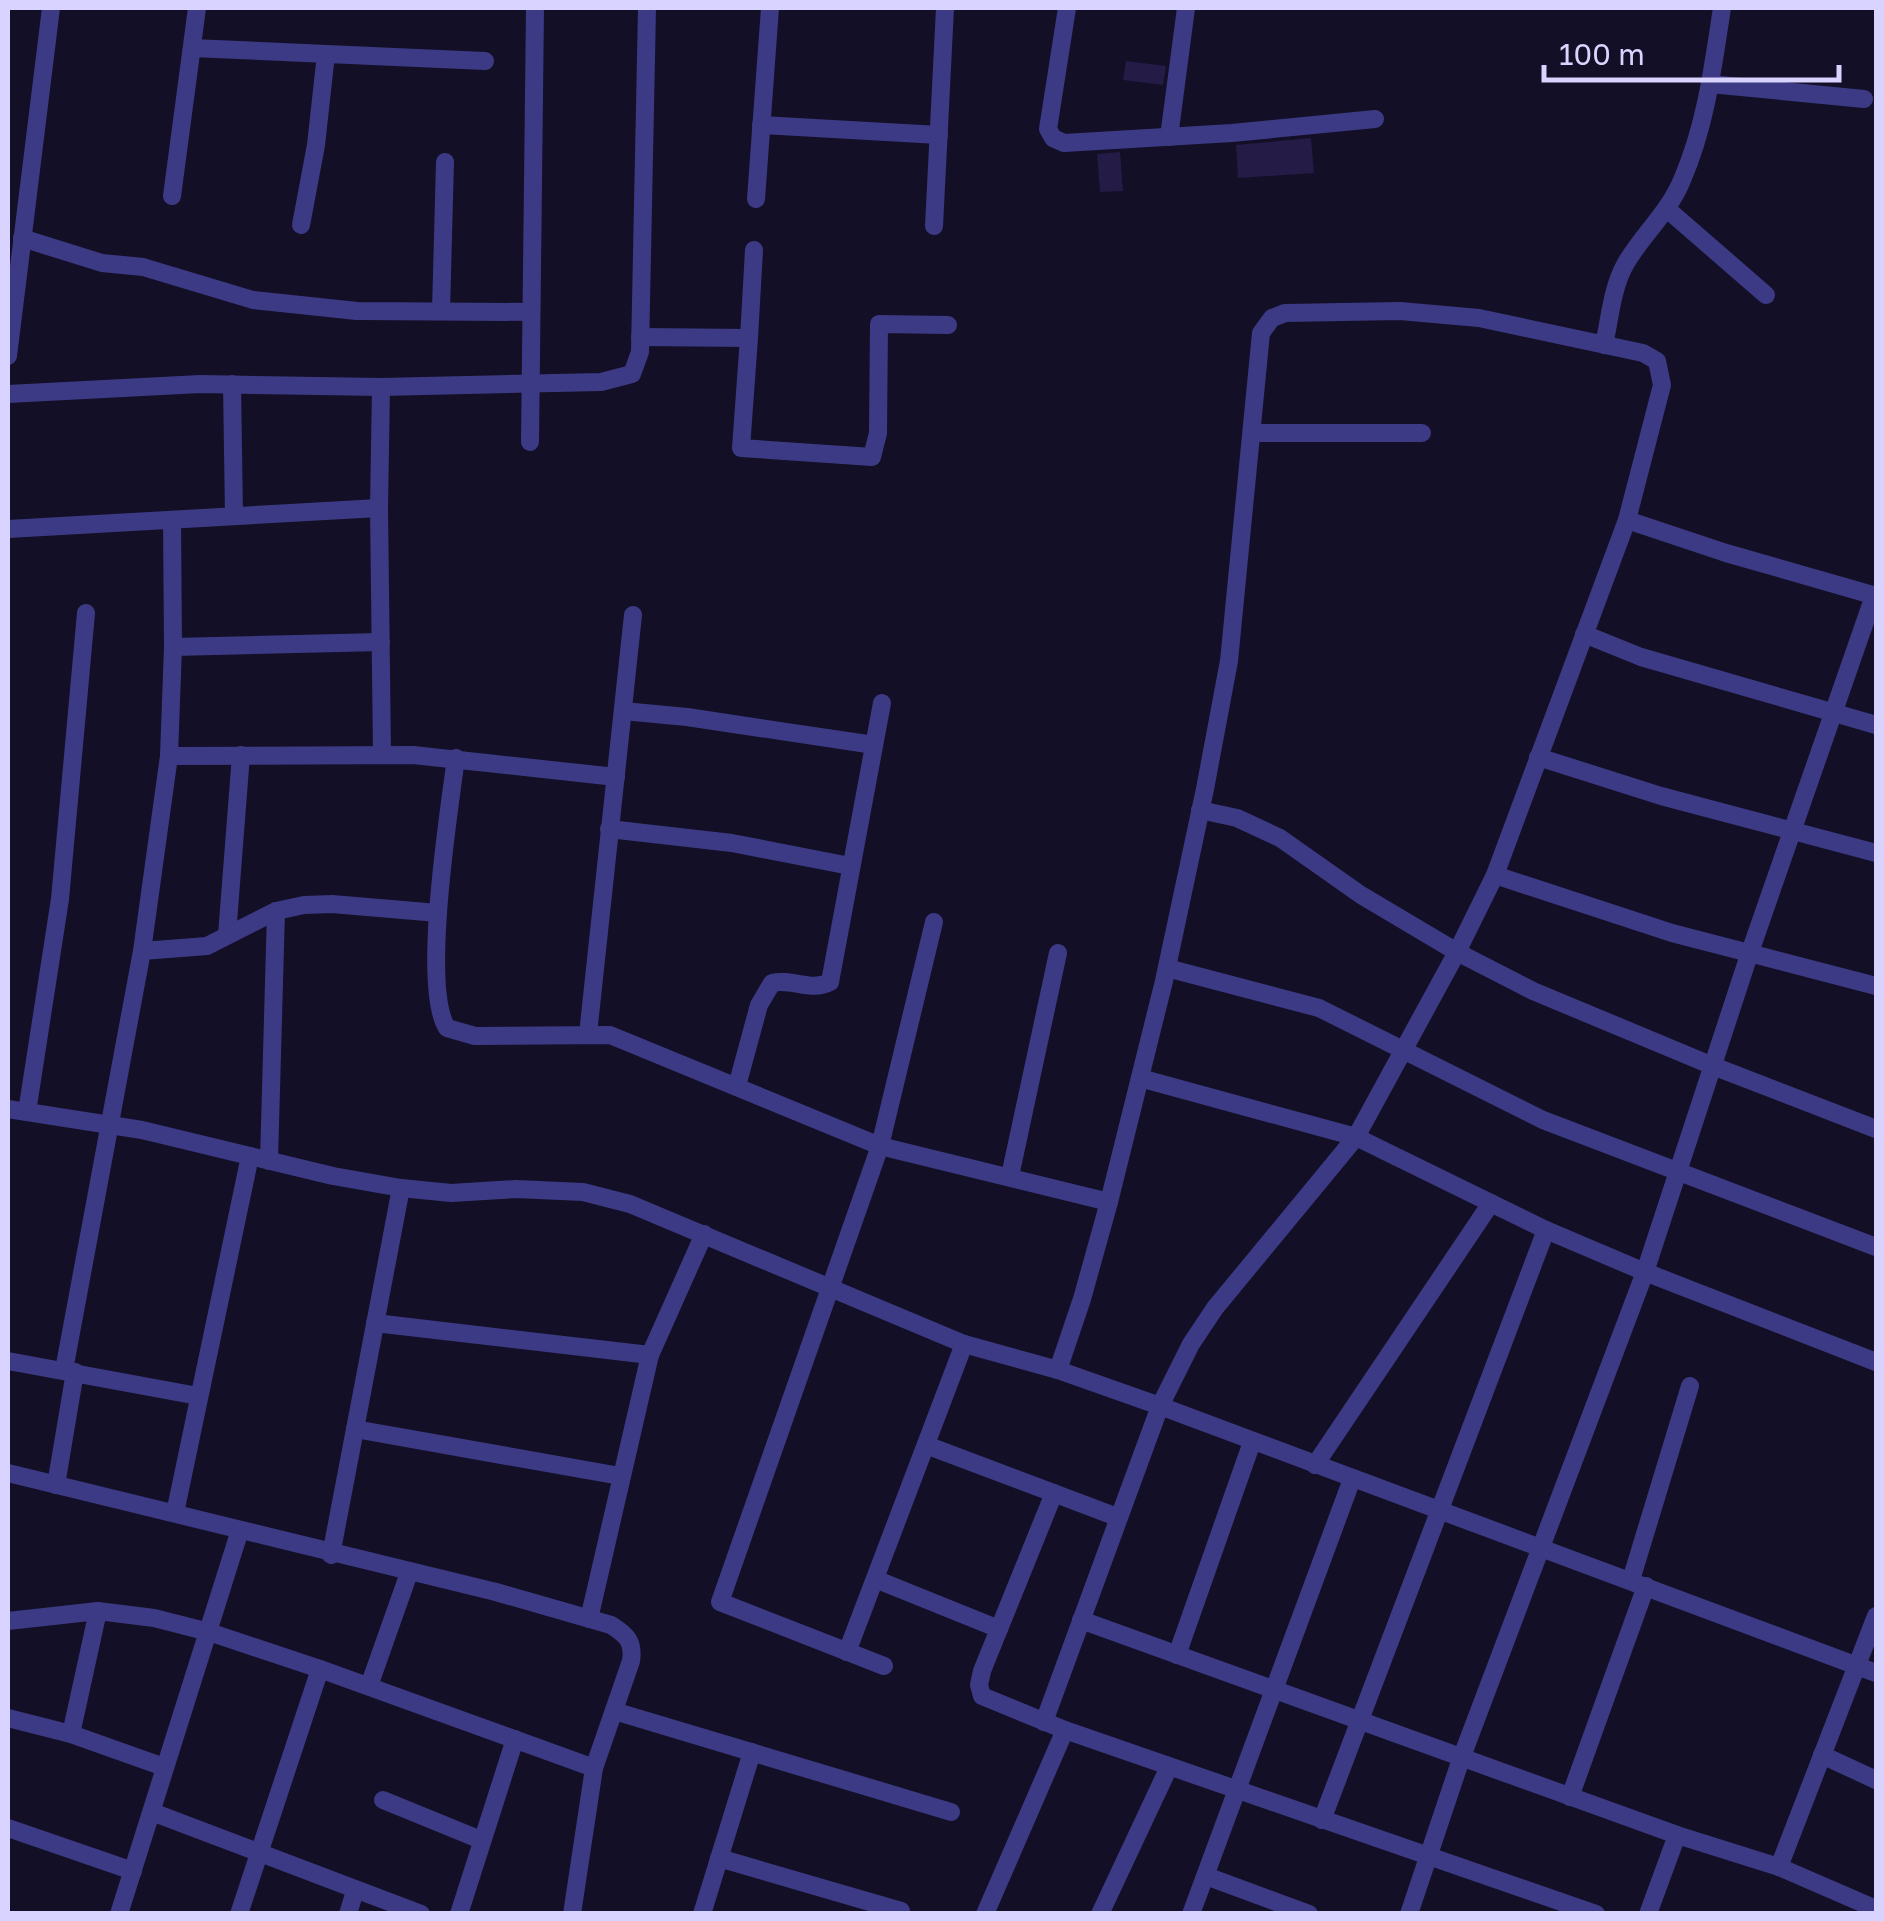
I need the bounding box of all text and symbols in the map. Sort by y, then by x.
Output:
scale bar [1544,20,1839,82]
text: 100 m [1559,36,1645,72]

